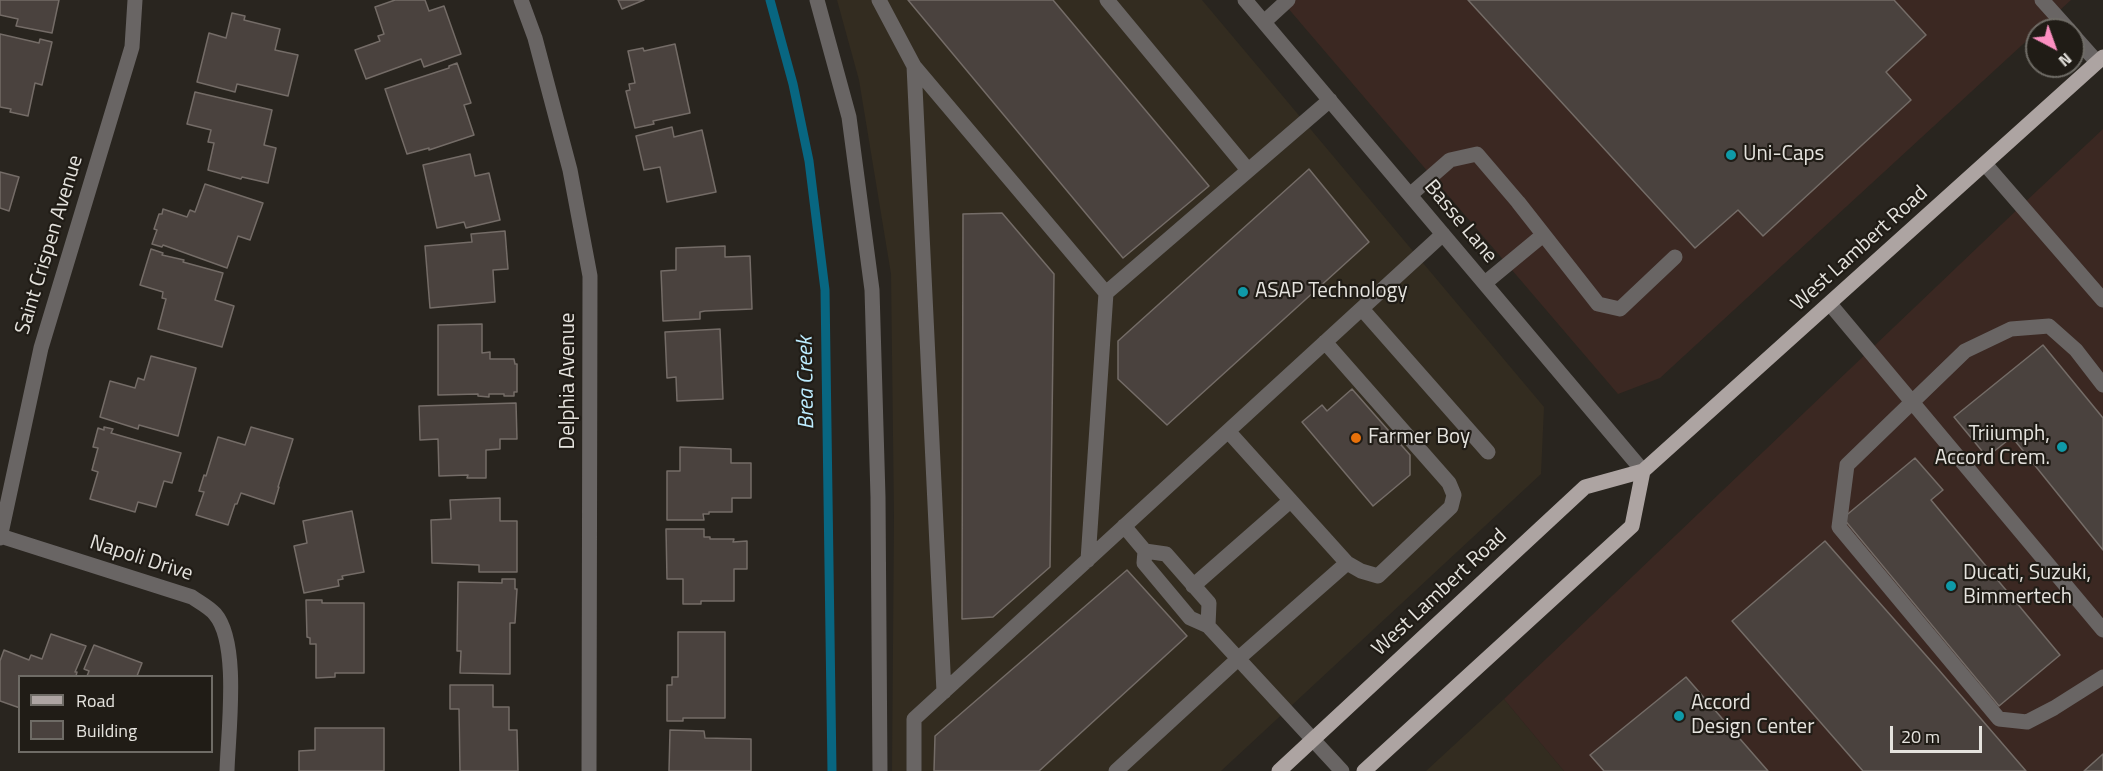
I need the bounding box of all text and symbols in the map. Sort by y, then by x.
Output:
north arrow [2025,18,2085,78]
text: N [2053,47,2078,73]
place label: Uni-Caps [1743,142,1824,168]
marker: Uni-Caps [1724,148,1738,162]
street label: Saint Crispen Avenue [11,152,89,338]
street label: Basse Lane [1418,175,1502,269]
street label: West Lambert Road [1787,181,1933,317]
place label: ASAP Technology [1255,279,1408,305]
marker: ASAP Technology [1236,285,1250,299]
street label: Delphia Avenue [556,313,582,449]
water label: Brea Creek [793,336,821,430]
place label: Triiumph, Accord Crem. [1935,422,2050,472]
place label: Farmer Boy [1368,425,1470,451]
marker: Farmer Boy [1349,431,1363,445]
marker: Triiumph, Accord Crem. [2055,440,2069,454]
street label: West Lambert Road [1367,524,1513,662]
street label: Napoli Drive [86,531,196,587]
place label: Ducati, Suzuki, Bimmertech [1963,561,2091,611]
marker: Ducati, Suzuki, Bimmertech [1944,579,1958,593]
legend [18,675,213,753]
text: Road [76,687,115,714]
place label: Accord Design Center [1691,691,1814,741]
marker: Accord Design Center [1672,709,1686,723]
scale bar [1893,714,1984,752]
text: Building [76,717,137,744]
text: 20 m [1901,723,1940,750]

